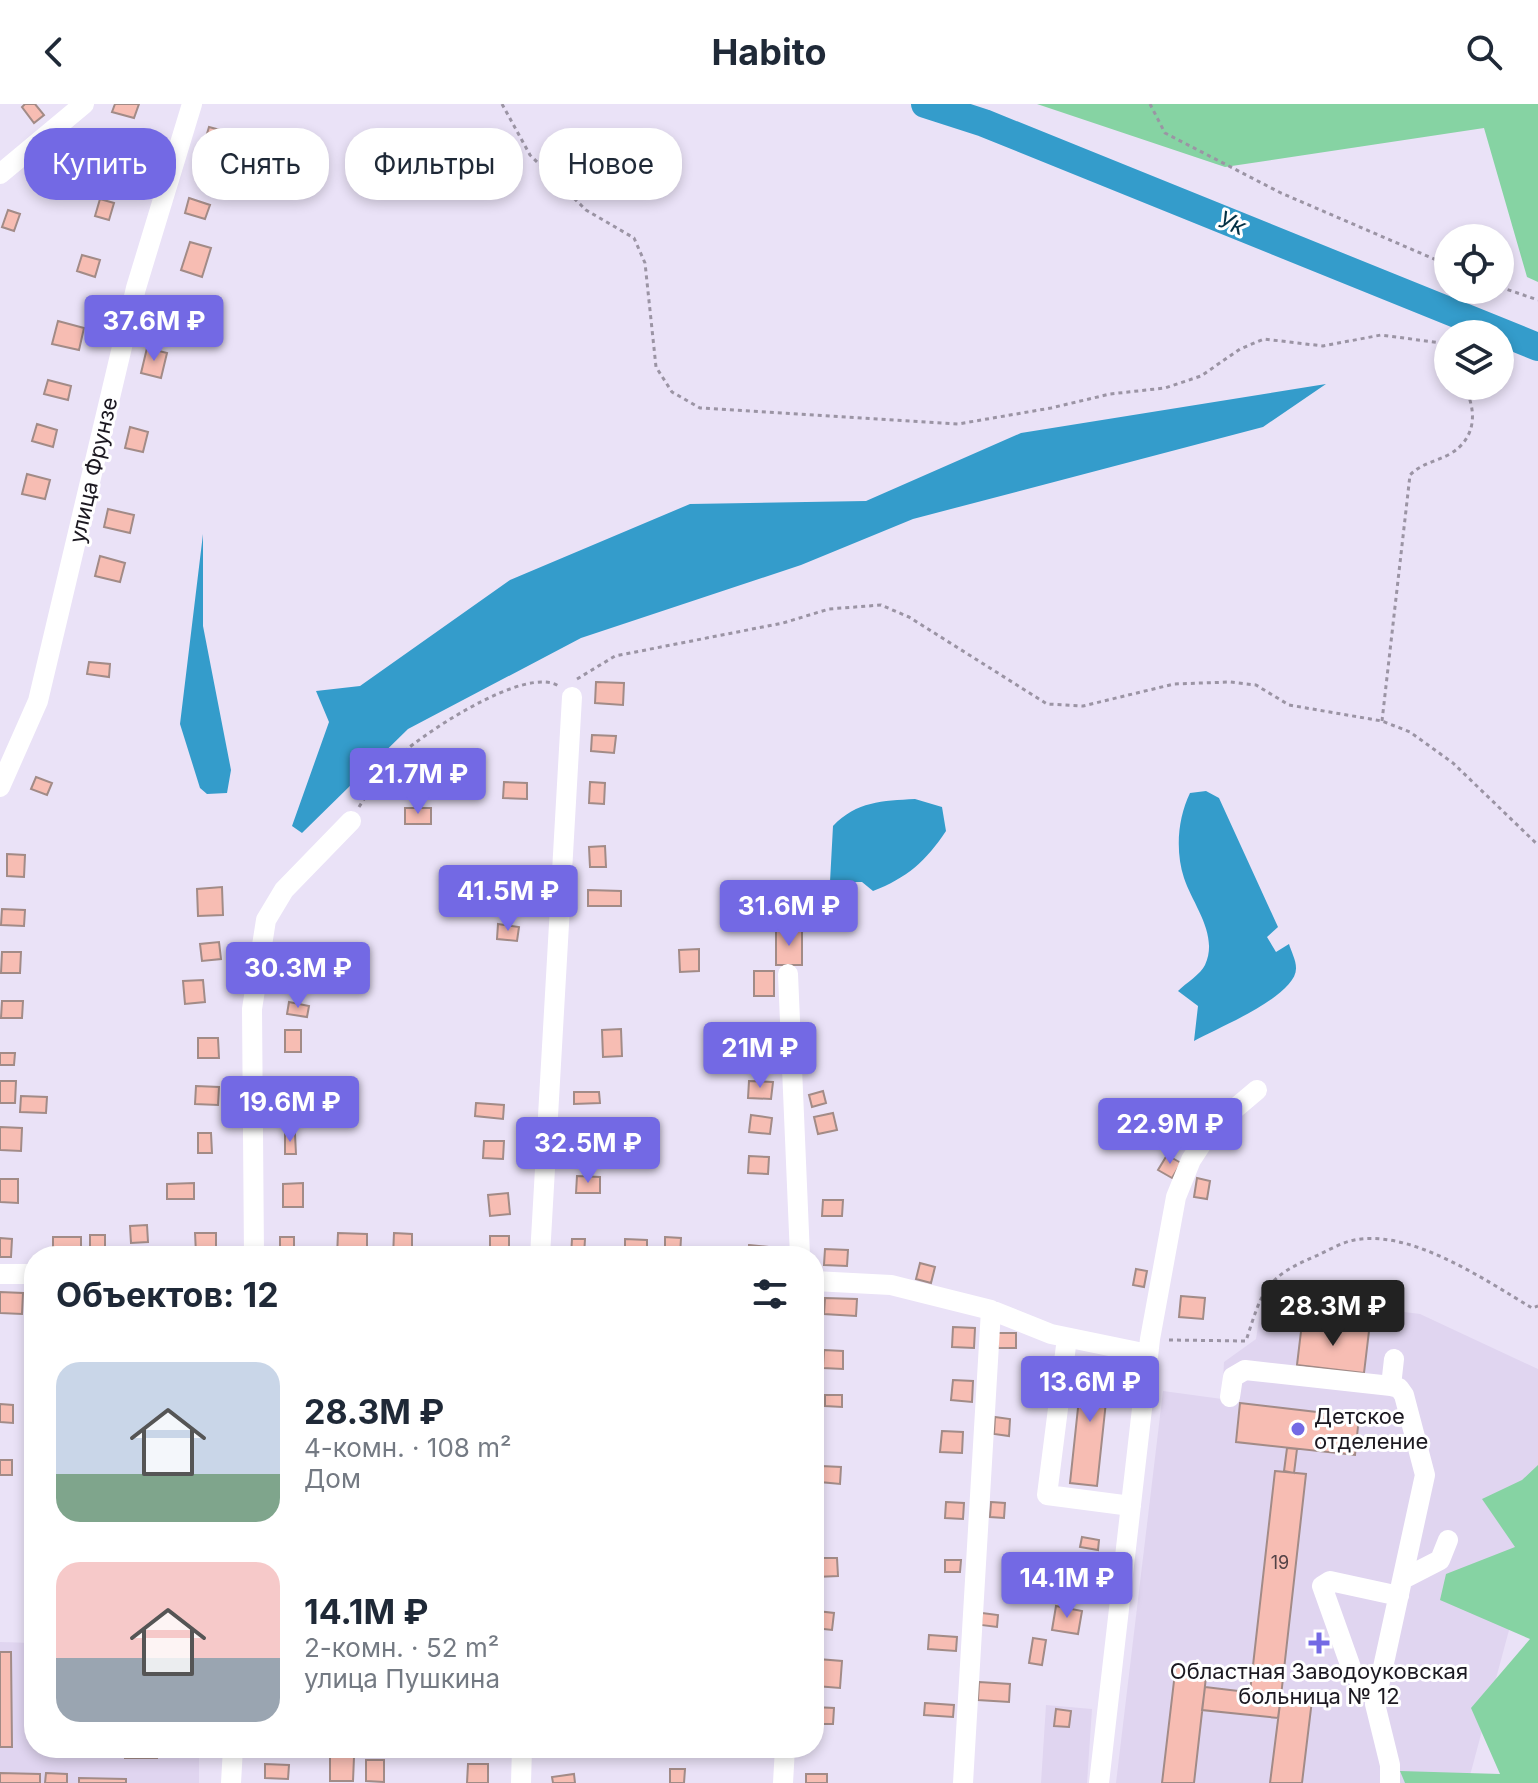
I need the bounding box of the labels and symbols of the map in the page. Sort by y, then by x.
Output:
water label: Ук [1214,204,1251,242]
pin: 37.6M ₽ [80,295,228,363]
street label: улица Фрунзе [64,394,122,546]
pin: 21.7M ₽ [344,748,492,816]
pin: 41.5M ₽ [434,865,582,933]
pin: 31.6M ₽ [715,880,863,948]
pin: 30.3M ₽ [224,942,372,1010]
pin: 21M ₽ [704,1022,816,1090]
pin: 19.6M ₽ [216,1076,364,1144]
pin: 22.9M ₽ [1096,1098,1244,1166]
pin: 32.5M ₽ [514,1117,662,1185]
pin: 28.3M ₽ [1259,1280,1407,1348]
pin: 13.6M ₽ [1016,1356,1164,1424]
place label: Детское отделение [1314,1403,1428,1454]
marker: Детское отделение [1289,1420,1307,1438]
pin: 14.1M ₽ [993,1552,1141,1620]
house number: 19 [1271,1552,1289,1573]
marker: Областная Заводоуковская больница № 12 [1308,1632,1330,1654]
place label: Областная Заводоуковская больница № 12 [1170,1658,1468,1709]

